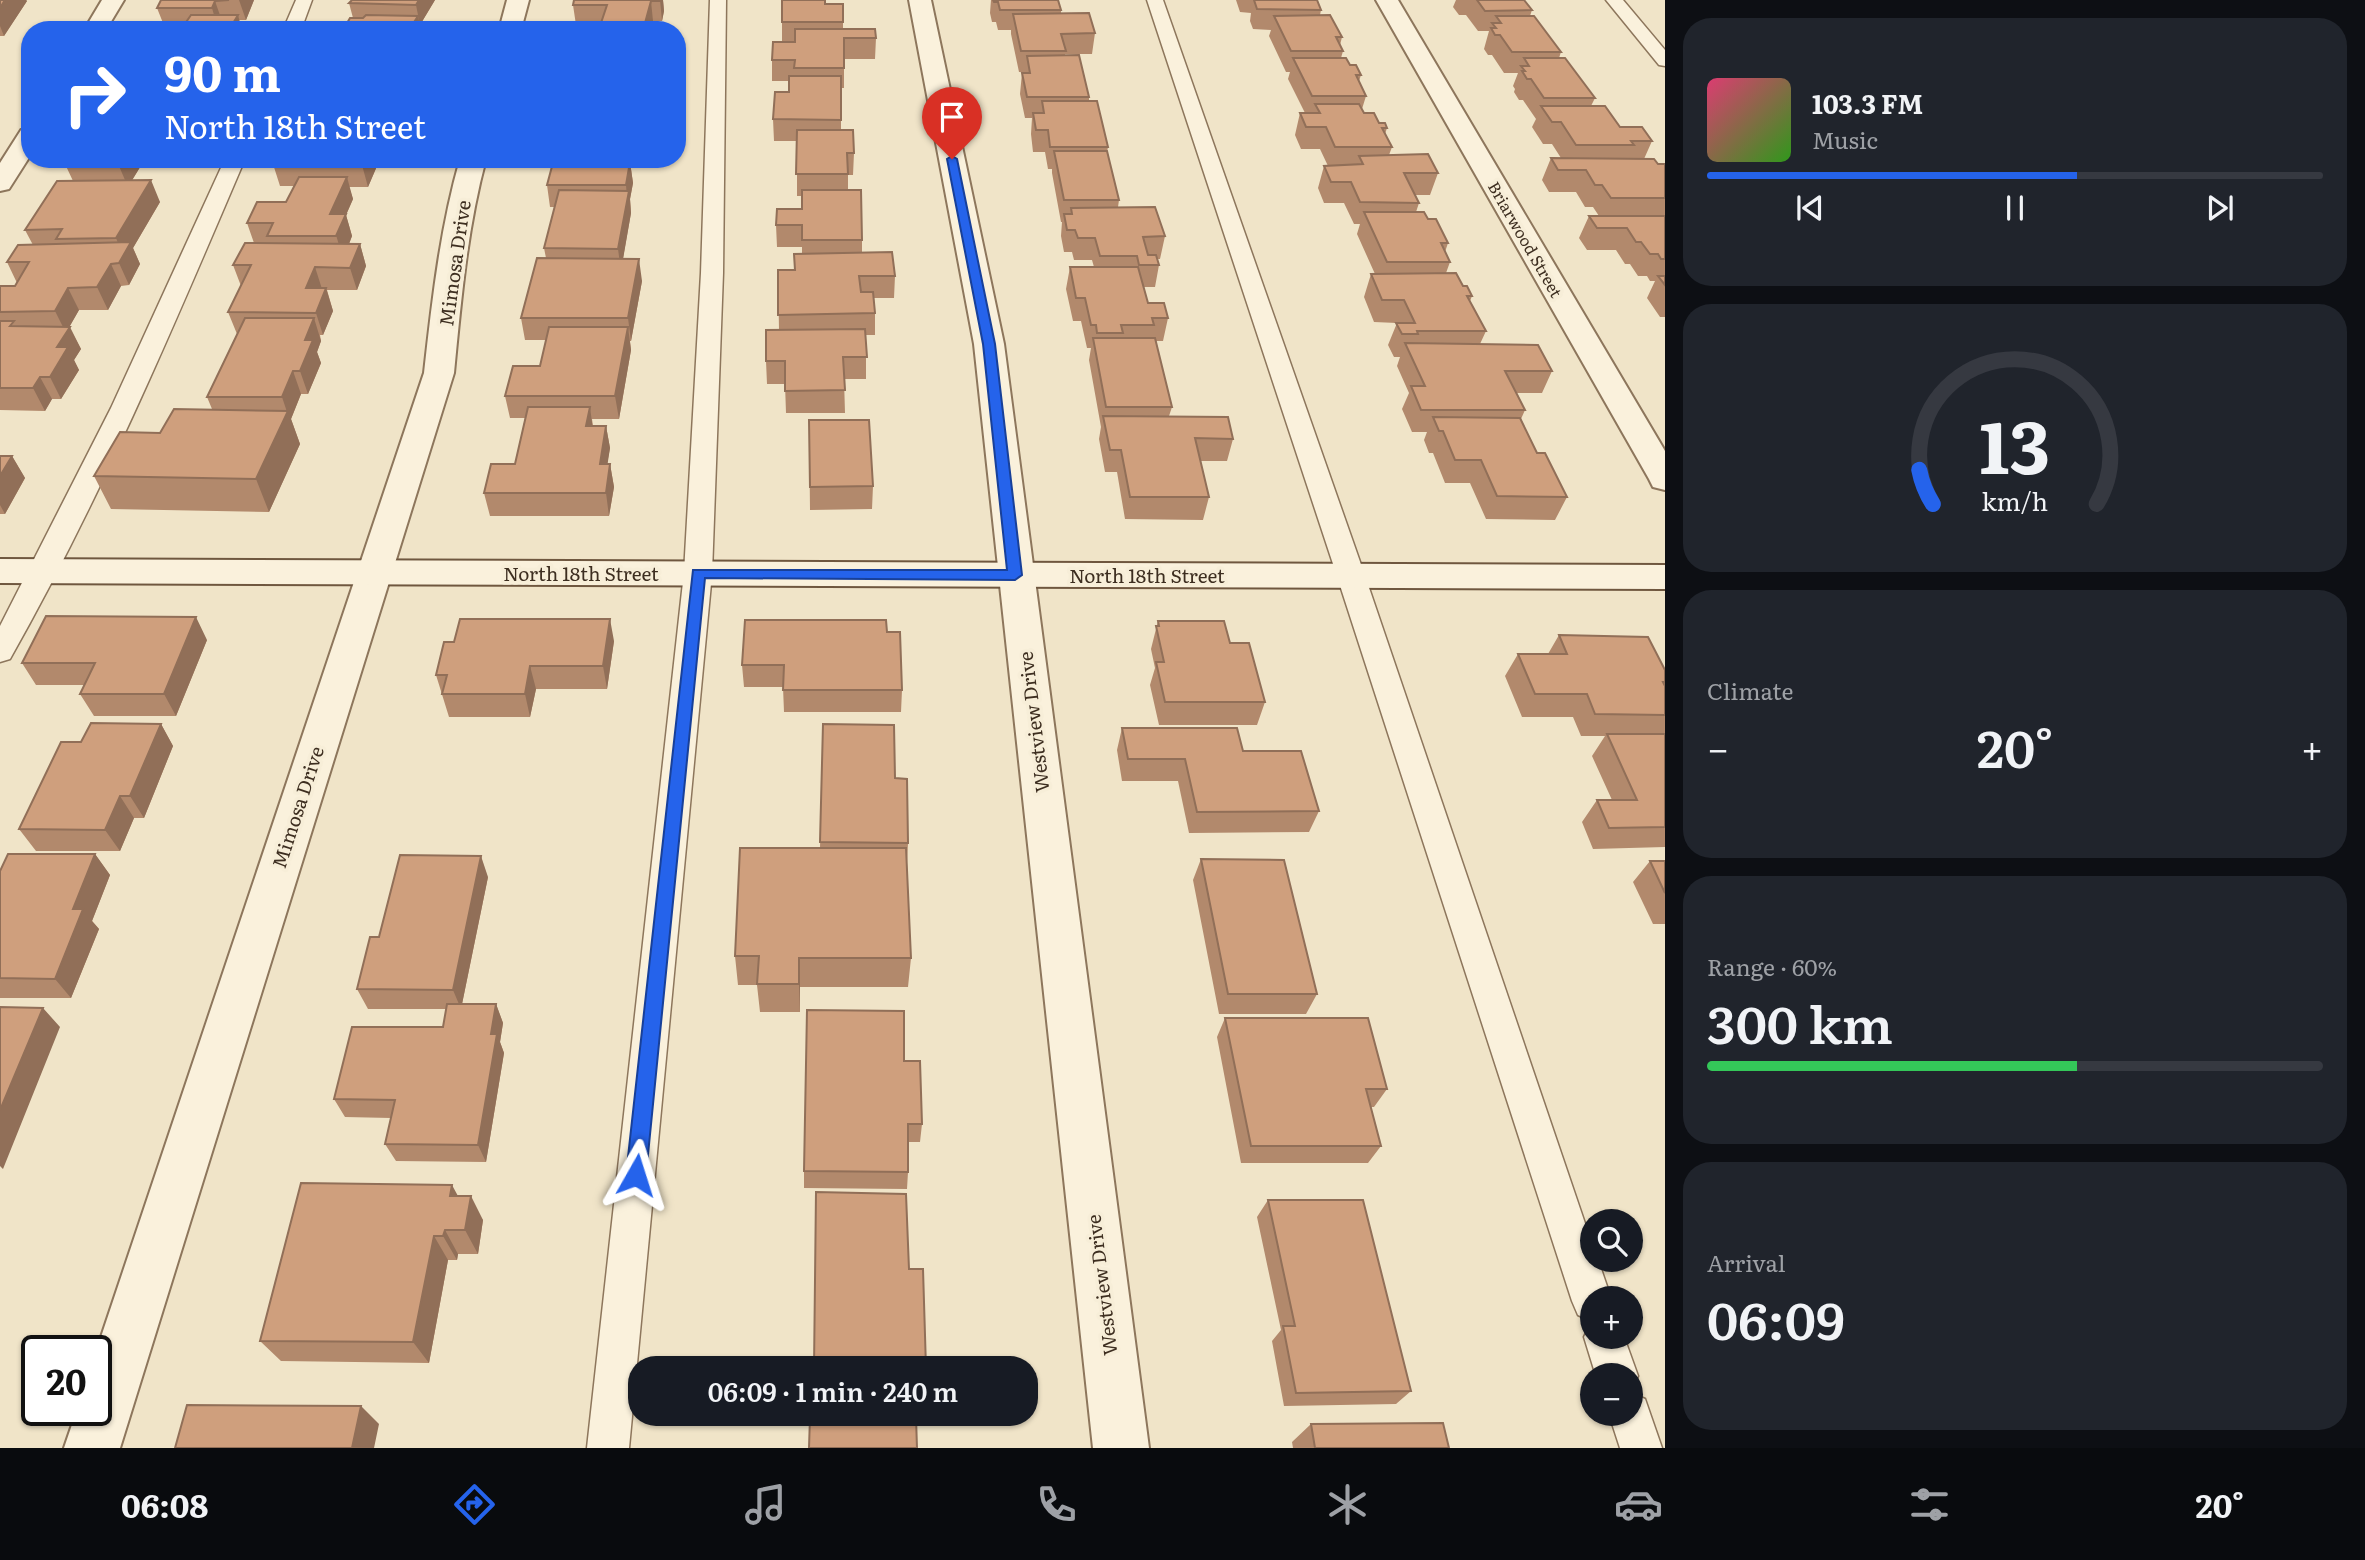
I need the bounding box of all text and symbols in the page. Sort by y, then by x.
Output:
text: 90 m [164,34,281,107]
icon: right [49,49,140,140]
text: 103.3 FM [1812,83,1923,122]
pin [922,87,982,159]
icon: arrive [933,98,971,136]
text: North 18th Street [164,101,426,149]
text: Music [1812,122,1878,156]
street label: Briarwood Street [1483,176,1569,302]
icon: previous [1791,189,1829,227]
icon: pause [1996,189,2034,227]
icon: next [2201,189,2239,227]
street label: Mimosa Drive [431,198,477,328]
text: 13 [1980,388,2050,496]
text: km/h [1982,482,2048,519]
street label: North 18th Street [503,559,659,587]
street label: North 18th Street [1069,561,1225,589]
street label: Westview Drive [1010,650,1056,794]
text: Climate [1707,673,1793,707]
text: 20° [1977,707,2053,784]
text: − [1707,718,1729,775]
text: + [2301,718,2323,775]
street label: Mimosa Drive [264,742,330,872]
text: Range · 60% [1707,949,1837,983]
text: 300 km [1707,983,1893,1060]
position arrow [599,1138,673,1212]
map controls [1580,1209,1643,1426]
button: search [1580,1209,1643,1272]
street label: Westview Drive [1078,1213,1124,1357]
text: Arrival [1707,1245,1786,1279]
text: 06:09 [1707,1279,1845,1356]
button: + [1580,1286,1643,1349]
speed limit sign: 20 [21,1335,112,1426]
button: − [1580,1363,1643,1426]
text: 06:09 · 1 min · 240 m [708,1371,958,1410]
text: 06:08 [121,1480,208,1528]
icon: directions [450,1480,499,1529]
icon: music [741,1480,790,1529]
icon: phone [1032,1480,1081,1529]
icon: climate [1323,1480,1372,1529]
icon: car [1614,1480,1663,1529]
icon: filters [1905,1480,1954,1529]
text: 20° [2196,1480,2244,1528]

